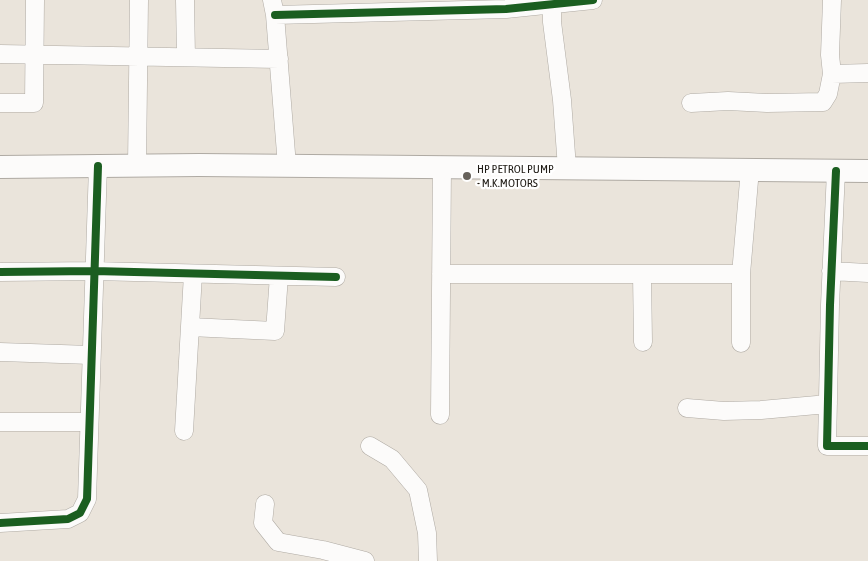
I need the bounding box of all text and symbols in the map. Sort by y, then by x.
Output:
place label: HP PETROL PUMP - M.K.MOTORS [477,162,554,190]
marker: HP PETROL PUMP - M.K.MOTORS [461,170,473,182]

